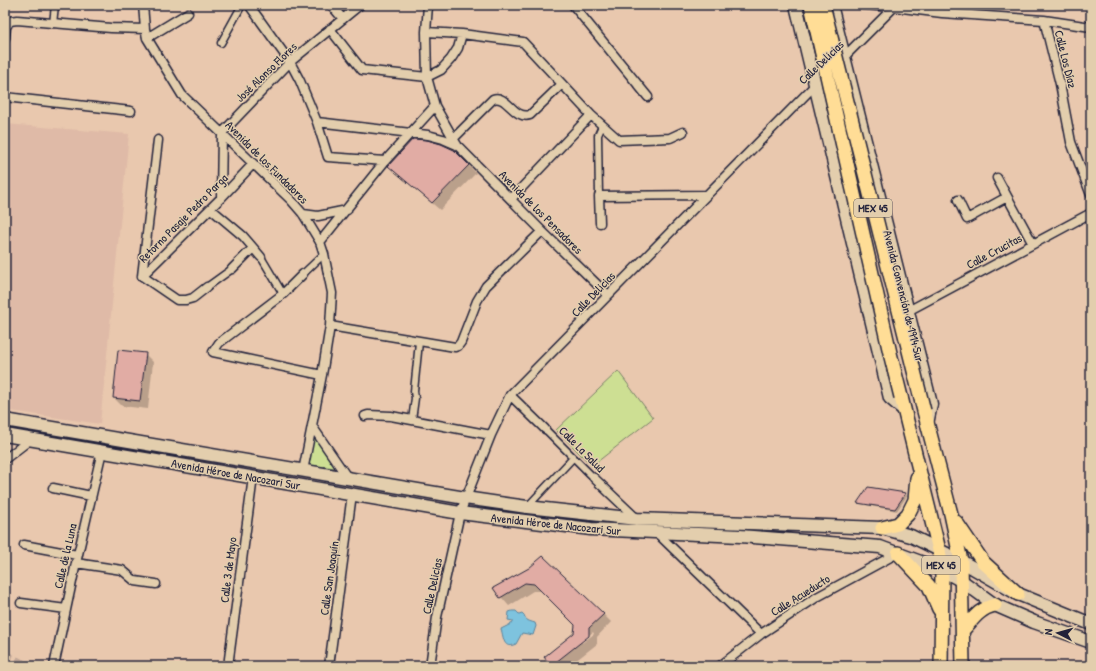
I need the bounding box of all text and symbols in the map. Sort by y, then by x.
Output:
street label: Calle Los Díaz [1051,28,1081,90]
street label: Calle Delicias [795,36,848,88]
street label: José Alonso Flores [231,38,301,106]
street label: Avenida de los Fundadores [222,117,313,208]
street label: Avenida de los Pensadores [495,166,587,258]
street label: Retorno Pasaje Pedro Parga [135,170,231,266]
road number: MEX 45 [854,199,892,217]
street label: Avenida Convención de 1914 Sur [879,228,929,364]
street label: Calle Crucitas [963,229,1025,273]
street label: Calle Delicias [567,267,619,320]
street label: Calle La Salud [555,422,609,476]
street label: Avenida Héroe de Nacozari Sur [170,454,302,494]
street label: Avenida Héroe de Nacozari Sur [490,509,622,539]
street label: Calle de la Luna [49,522,81,590]
street label: Calle 3 de Mayo [216,536,240,604]
street label: Calle San Joaquín [315,540,343,616]
street label: Calle Delicias [418,556,446,616]
road number: MEX 45 [922,556,960,574]
street label: Calle Acueducto [767,570,833,620]
north arrow [1038,613,1078,653]
text: N [1041,628,1055,636]

